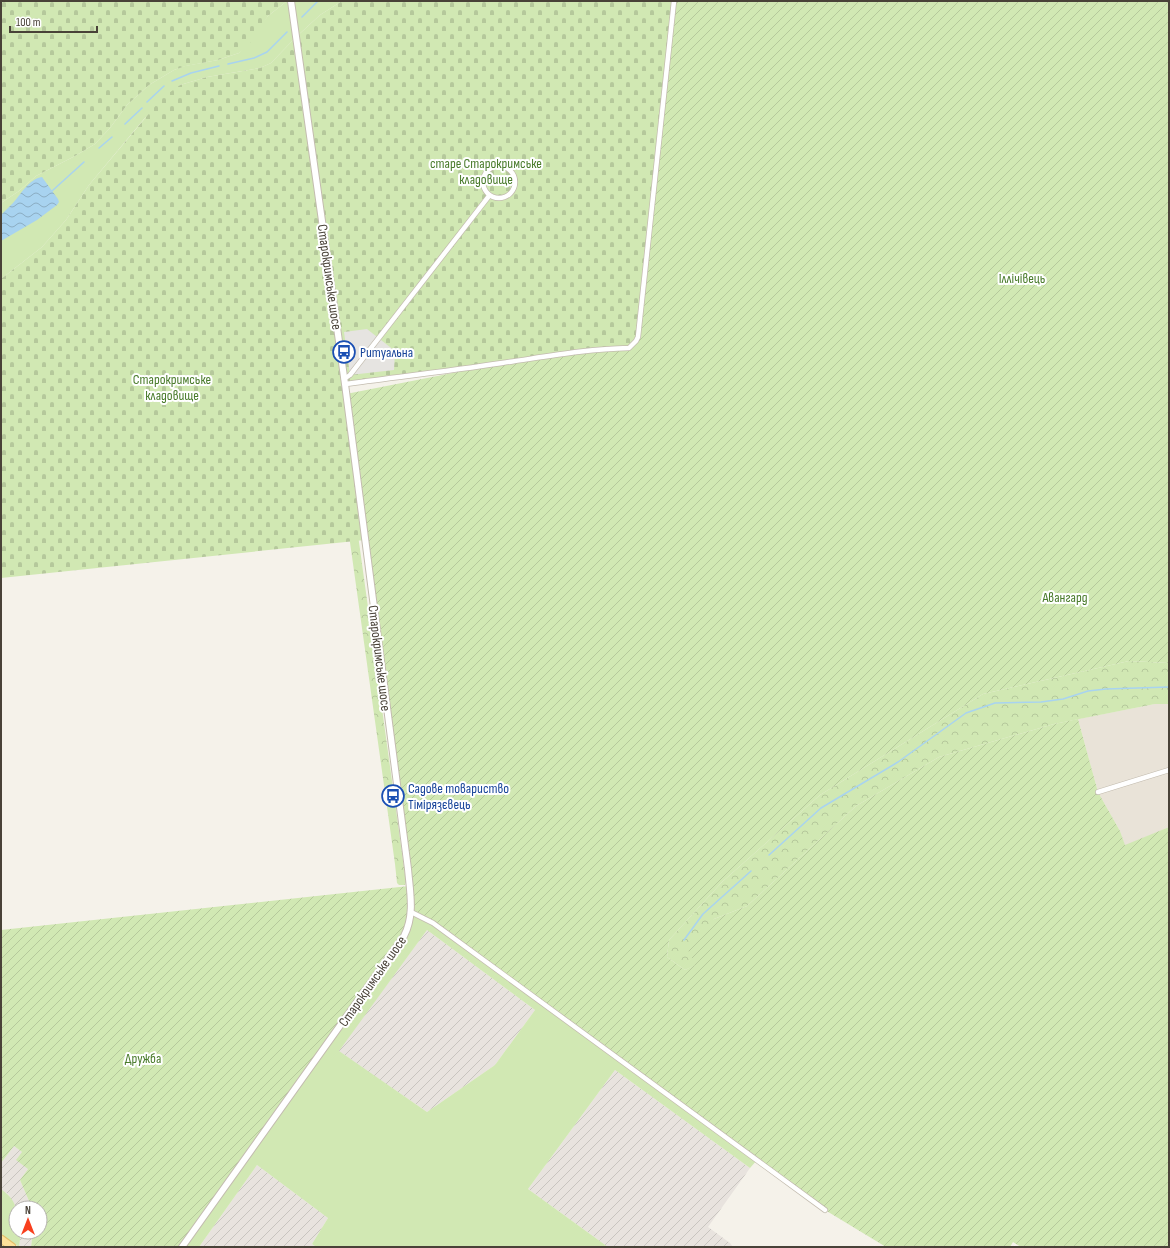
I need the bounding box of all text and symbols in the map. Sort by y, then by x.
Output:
scale bar [10,8,97,34]
text: 100 m [16,15,41,30]
park label: старе Старокримське кладовище [430,155,542,188]
street label: Старокримське шосе [314,223,345,331]
park label: Іллічівець [999,270,1045,287]
bus stop icon: Ритуальна [331,339,357,365]
place label: Ритуальна [360,344,413,361]
park label: Старокримське кладовище [133,371,211,404]
park label: Авангард [1041,589,1088,606]
street label: Старокримське шосе [365,604,394,712]
place label: Садове товариство Тімірязєвець [408,780,509,813]
bus stop icon: Садове товариство Тімірязєвець [380,783,406,809]
street label: Старокримське шосе [335,933,410,1030]
park label: Дружба [125,1050,161,1067]
north arrow [8,1200,48,1240]
text: N [25,1204,31,1217]

